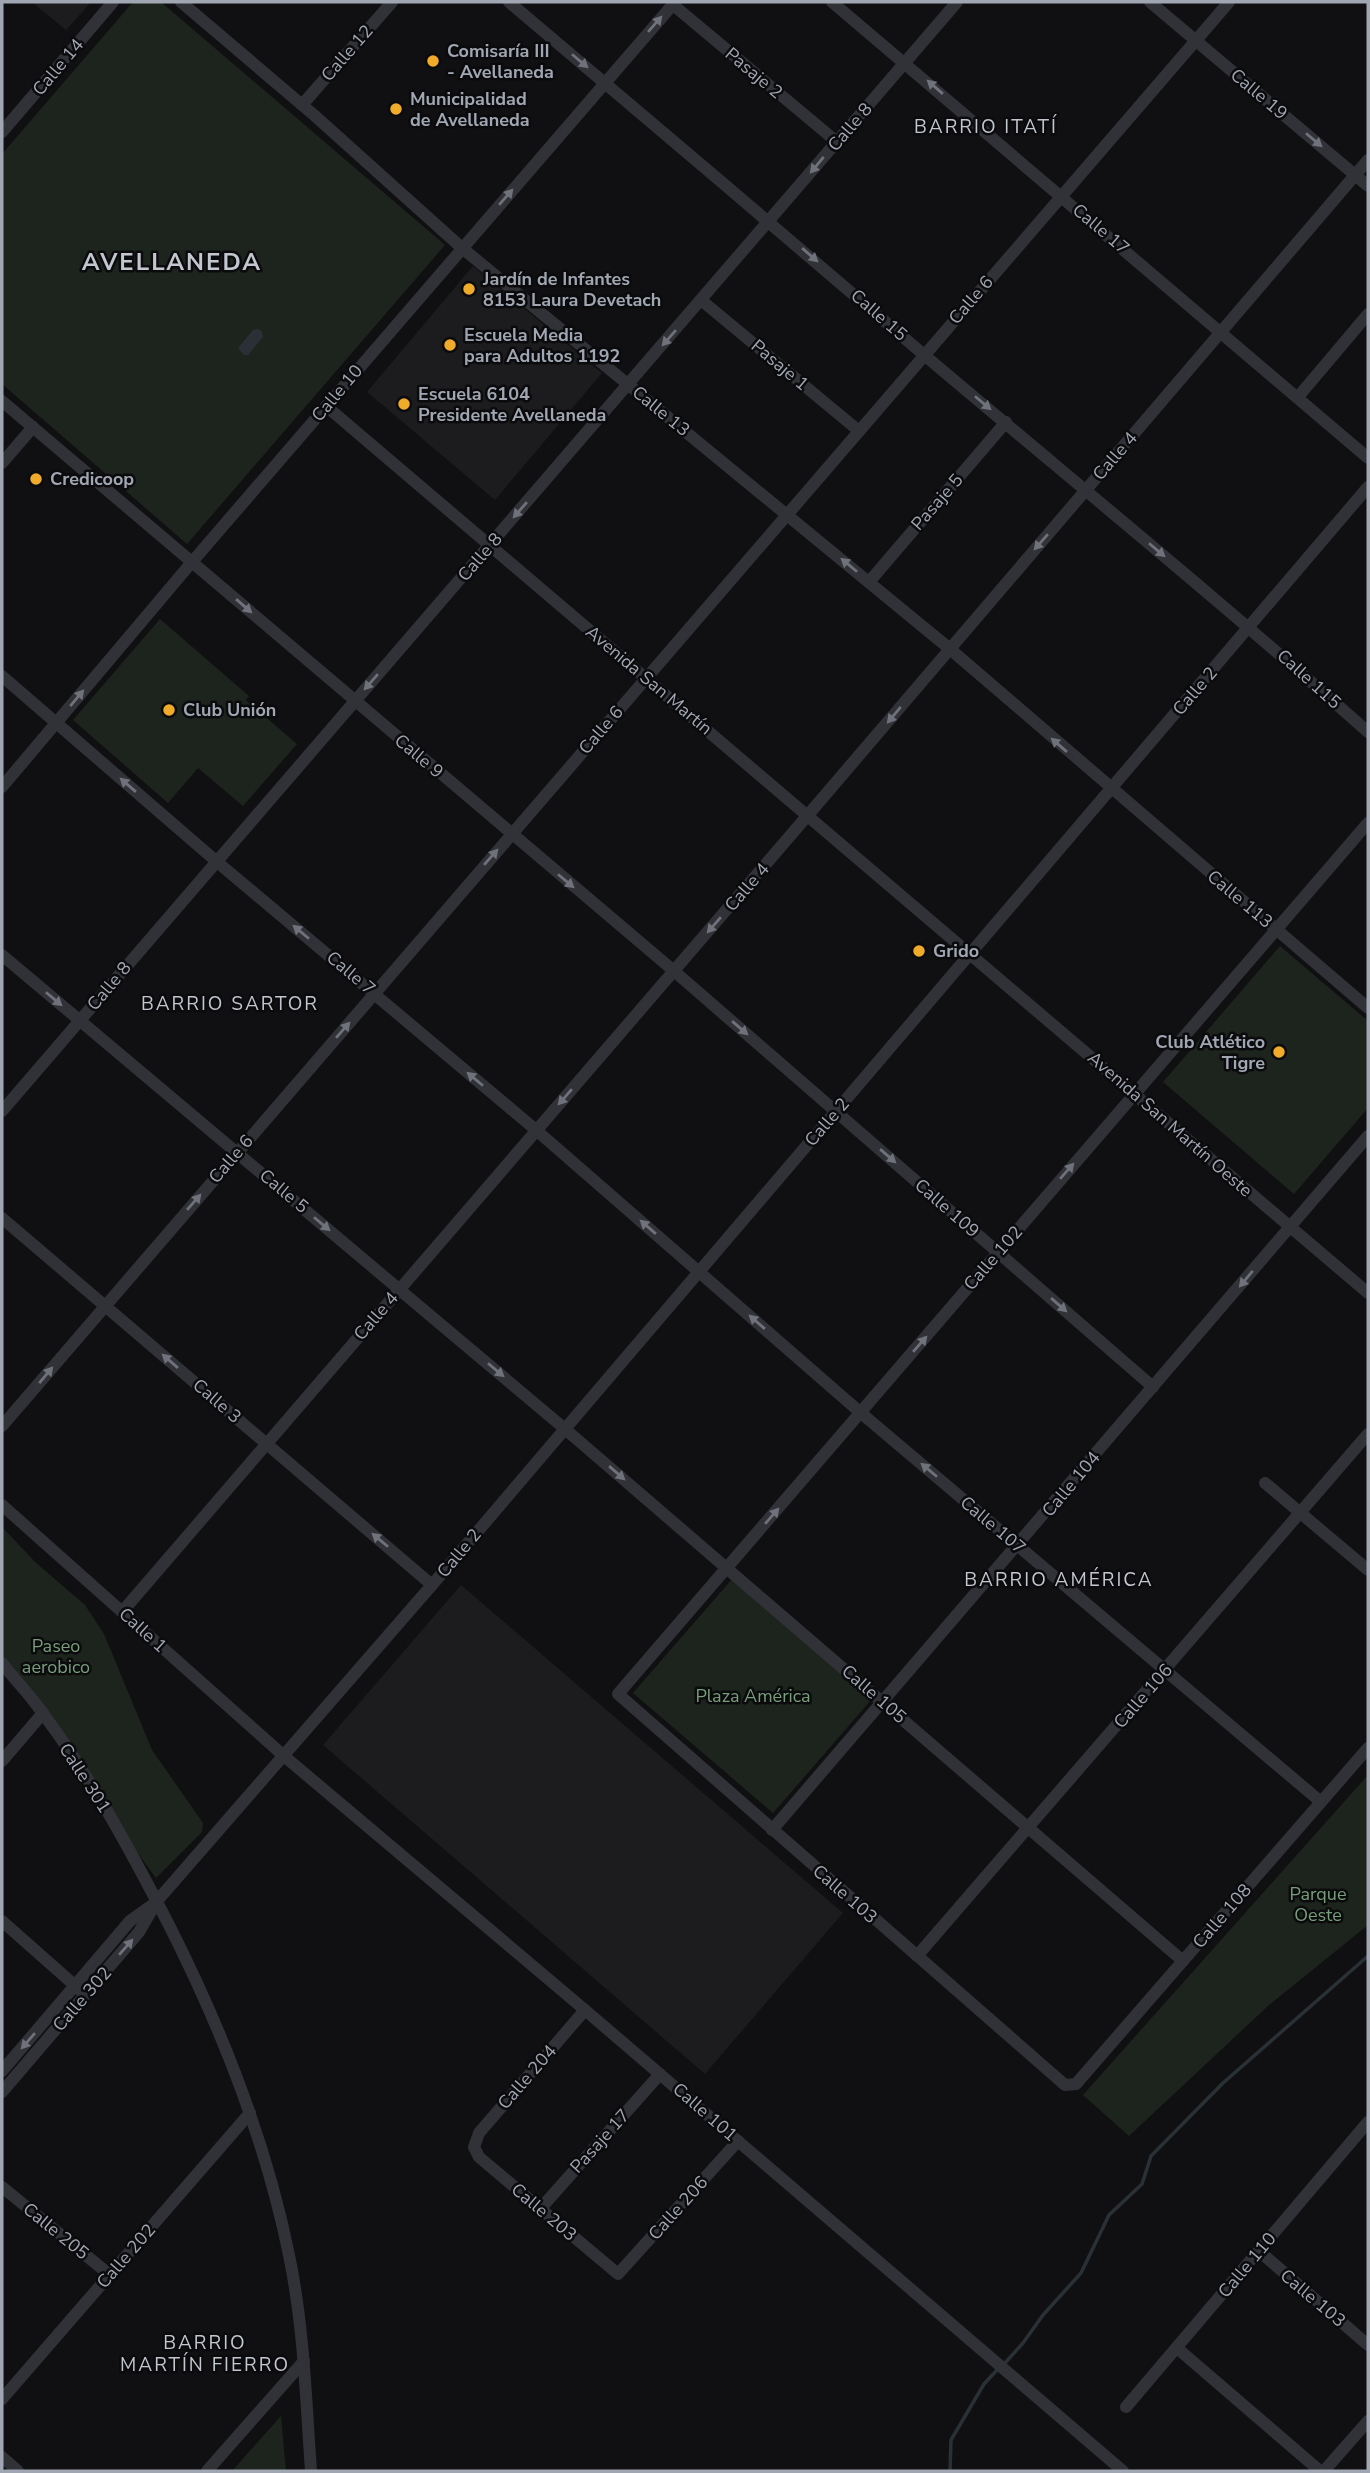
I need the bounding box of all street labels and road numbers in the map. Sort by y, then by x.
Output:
street label: Calle 12 [316,20,378,86]
street label: Calle 14 [27,33,89,101]
street label: Pasaje 2 [720,42,788,104]
street label: Calle 19 [1225,63,1293,125]
street label: Calle 8 [822,98,878,156]
street label: Calle 17 [1067,198,1135,260]
street label: Calle 6 [943,271,999,329]
street label: Calle 15 [846,284,912,346]
street label: Pasaje 1 [746,334,814,396]
street label: Calle 10 [306,359,368,427]
street label: Calle 13 [627,380,695,442]
street label: Calle 4 [1087,426,1143,485]
street label: Pasaje 5 [906,468,968,536]
street label: Calle 8 [452,528,508,586]
street label: Avenida San Martín [581,620,717,740]
street label: Calle 115 [1272,644,1346,714]
street label: Calle 2 [1167,662,1223,720]
street label: Calle 6 [573,701,629,759]
street label: Calle 9 [389,729,449,783]
street label: Calle 4 [719,857,775,916]
street label: Calle 113 [1202,865,1278,933]
street label: Calle 7 [321,946,381,1000]
street label: Calle 8 [82,956,136,1016]
street label: Avenida San Martín Oeste [1083,1046,1257,1202]
street label: Calle 2 [799,1093,855,1151]
street label: Calle 6 [203,1130,259,1188]
street label: Calle 5 [254,1164,314,1218]
street label: Calle 109 [909,1173,985,1243]
street label: Calle 102 [958,1220,1028,1296]
street label: Calle 4 [348,1286,404,1345]
street label: Calle 3 [188,1373,246,1429]
street label: Calle 104 [1037,1446,1106,1522]
street label: Calle 107 [955,1491,1031,1559]
street label: Calle 2 [432,1523,486,1583]
street label: Calle 1 [114,1602,172,1658]
street label: Calle 106 [1108,1658,1178,1734]
street label: Calle 105 [836,1659,912,1729]
street label: Calle 301 [54,1739,116,1817]
street label: Calle 103 [807,1859,883,1929]
street label: Calle 108 [1187,1878,1257,1954]
street label: Calle 302 [47,1961,117,2037]
street label: Calle 204 [492,2039,562,2115]
street label: Calle 101 [667,2077,743,2147]
street label: Pasaje 17 [565,2104,635,2178]
street label: Calle 206 [643,2171,713,2245]
street label: Calle 203 [506,2178,582,2246]
street label: Calle 205 [18,2197,94,2265]
street label: Calle 202 [91,2218,161,2294]
street label: Calle 110 [1213,2227,1281,2303]
street label: Calle 103 [1275,2264,1351,2332]

